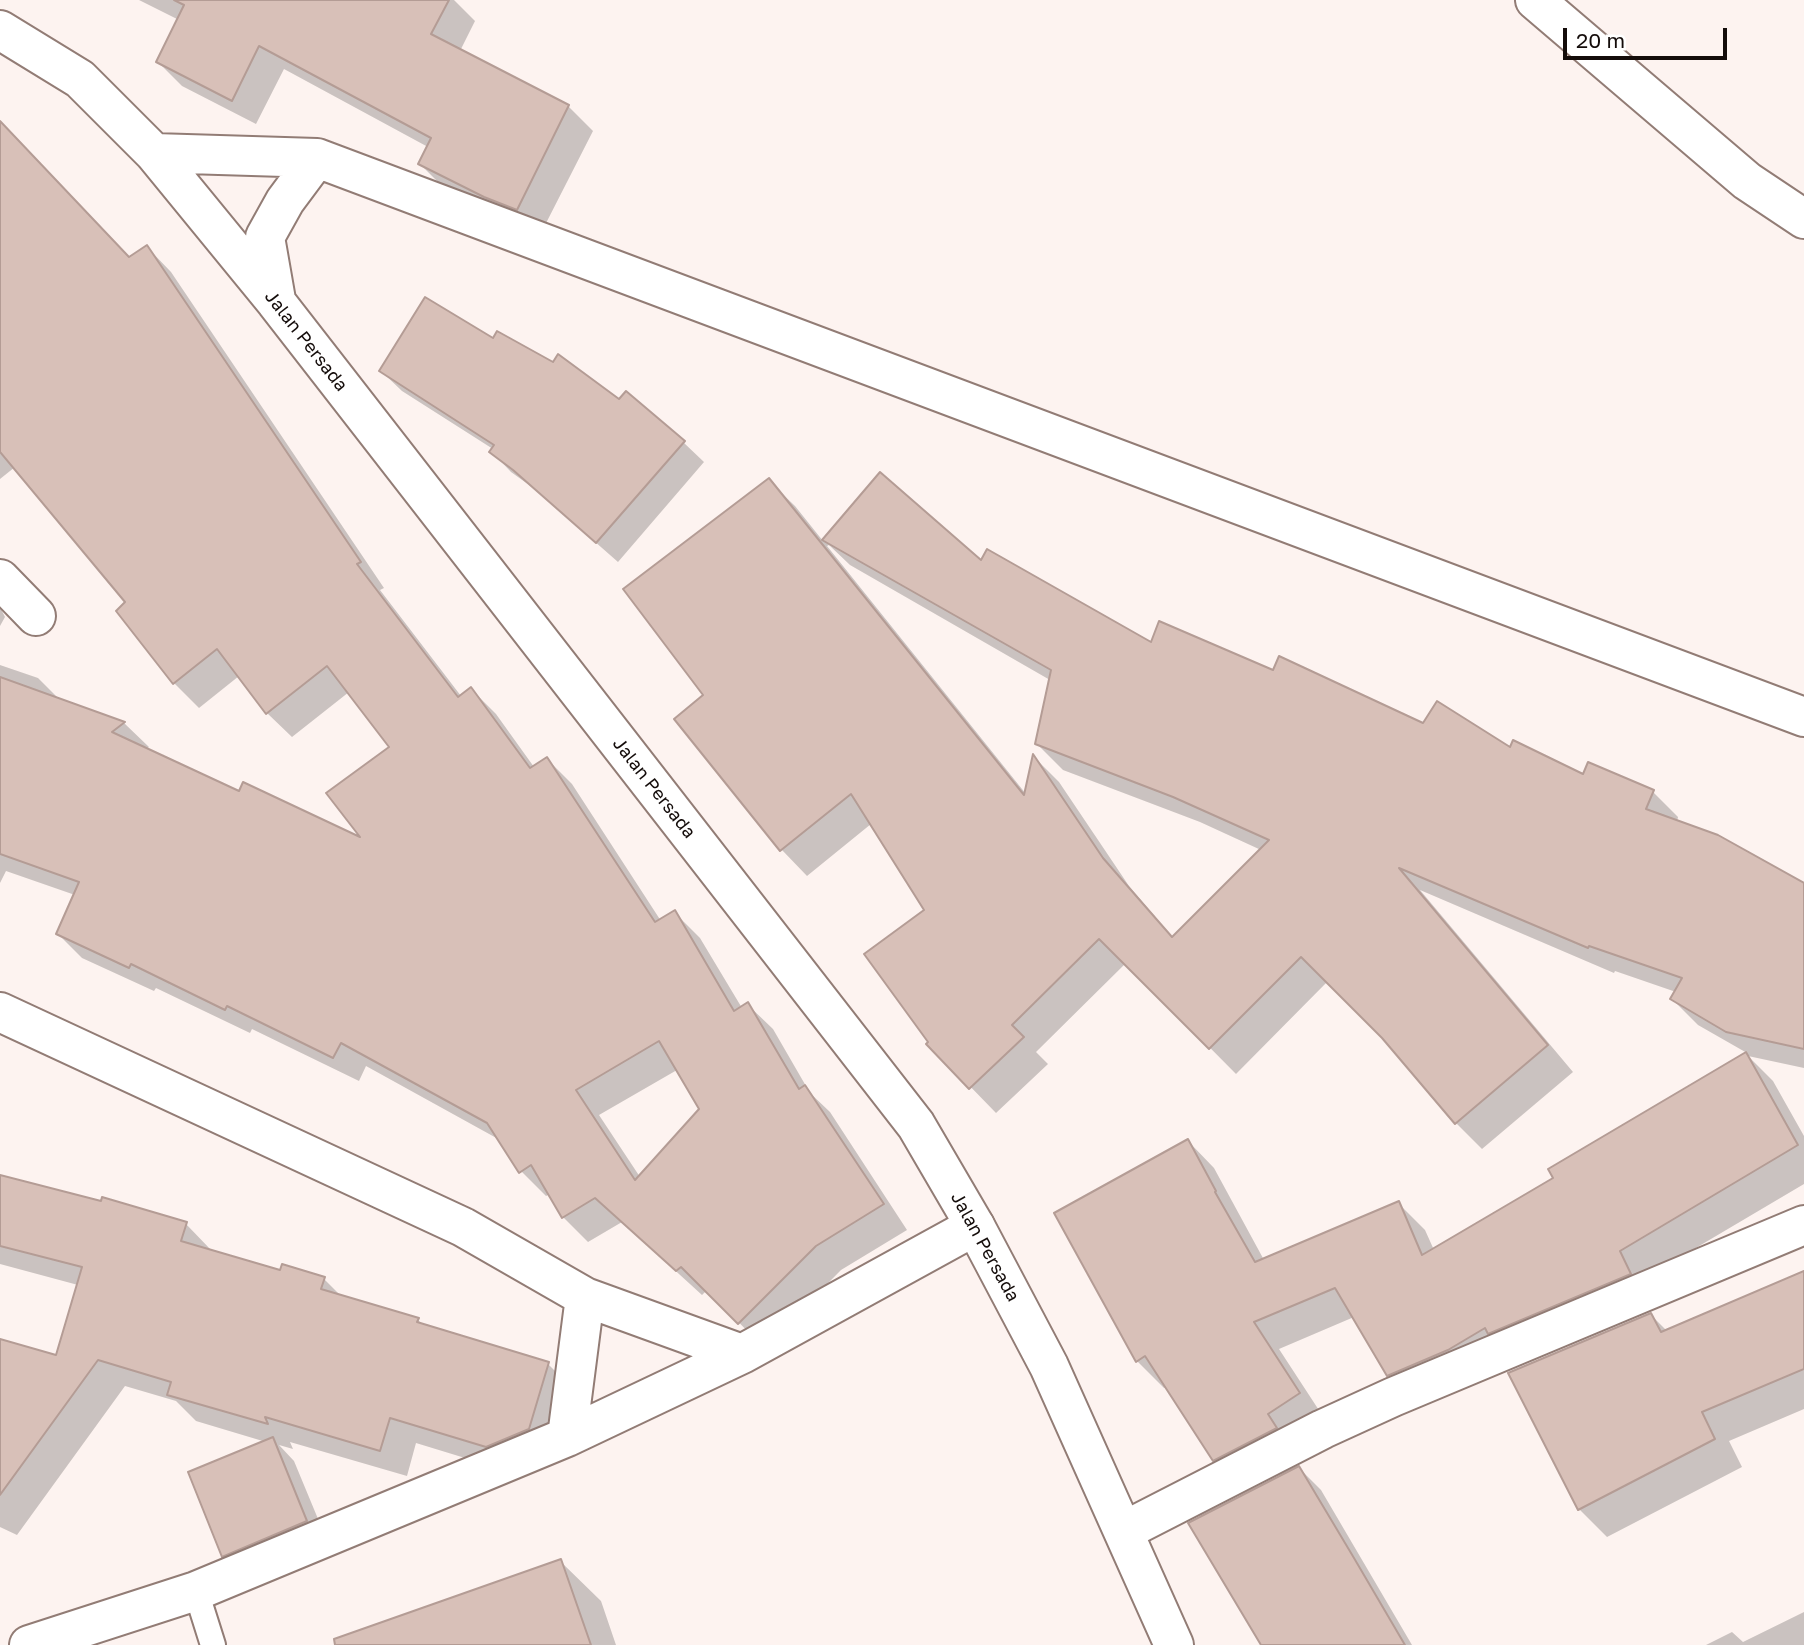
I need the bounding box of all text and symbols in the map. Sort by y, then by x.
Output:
scale bar [1566,14,1730,58]
text: 20 m [1576,27,1625,53]
street label: Jalan Persada [260,286,352,396]
street label: Jalan Persada [608,733,700,843]
street label: Jalan Persada [946,1189,1024,1305]

